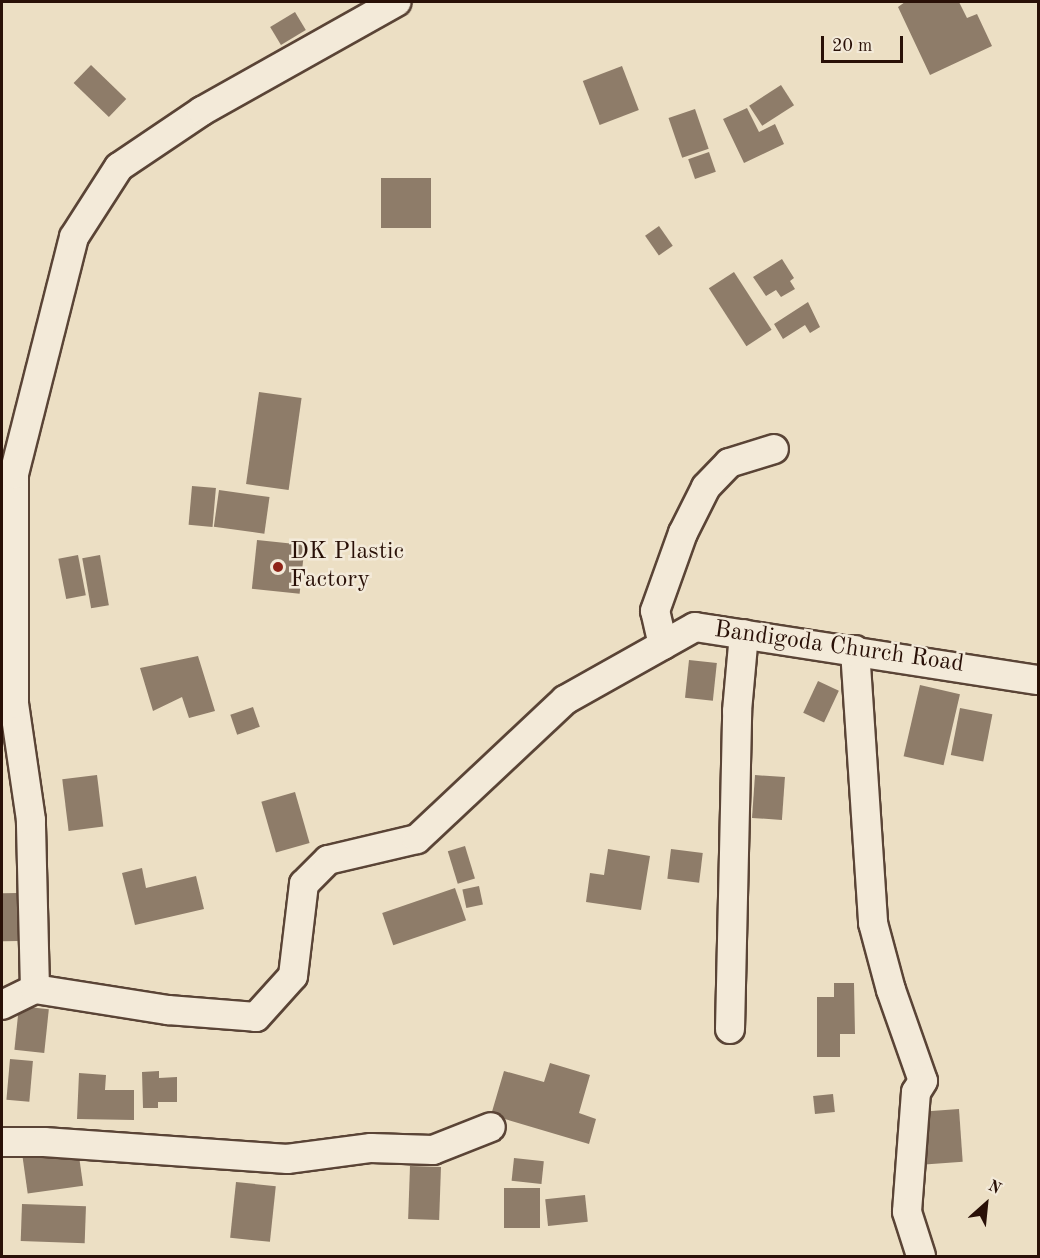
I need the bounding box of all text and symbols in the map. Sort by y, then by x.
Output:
scale bar [824,24,906,62]
text: 20 m [832,37,872,55]
place label: DK Plastic Factory [290,539,404,595]
marker: DK Plastic Factory [271,560,285,574]
street label: Bandigoda Church Road [712,616,966,680]
north arrow [956,1174,1016,1234]
text: N [985,1178,1003,1198]

